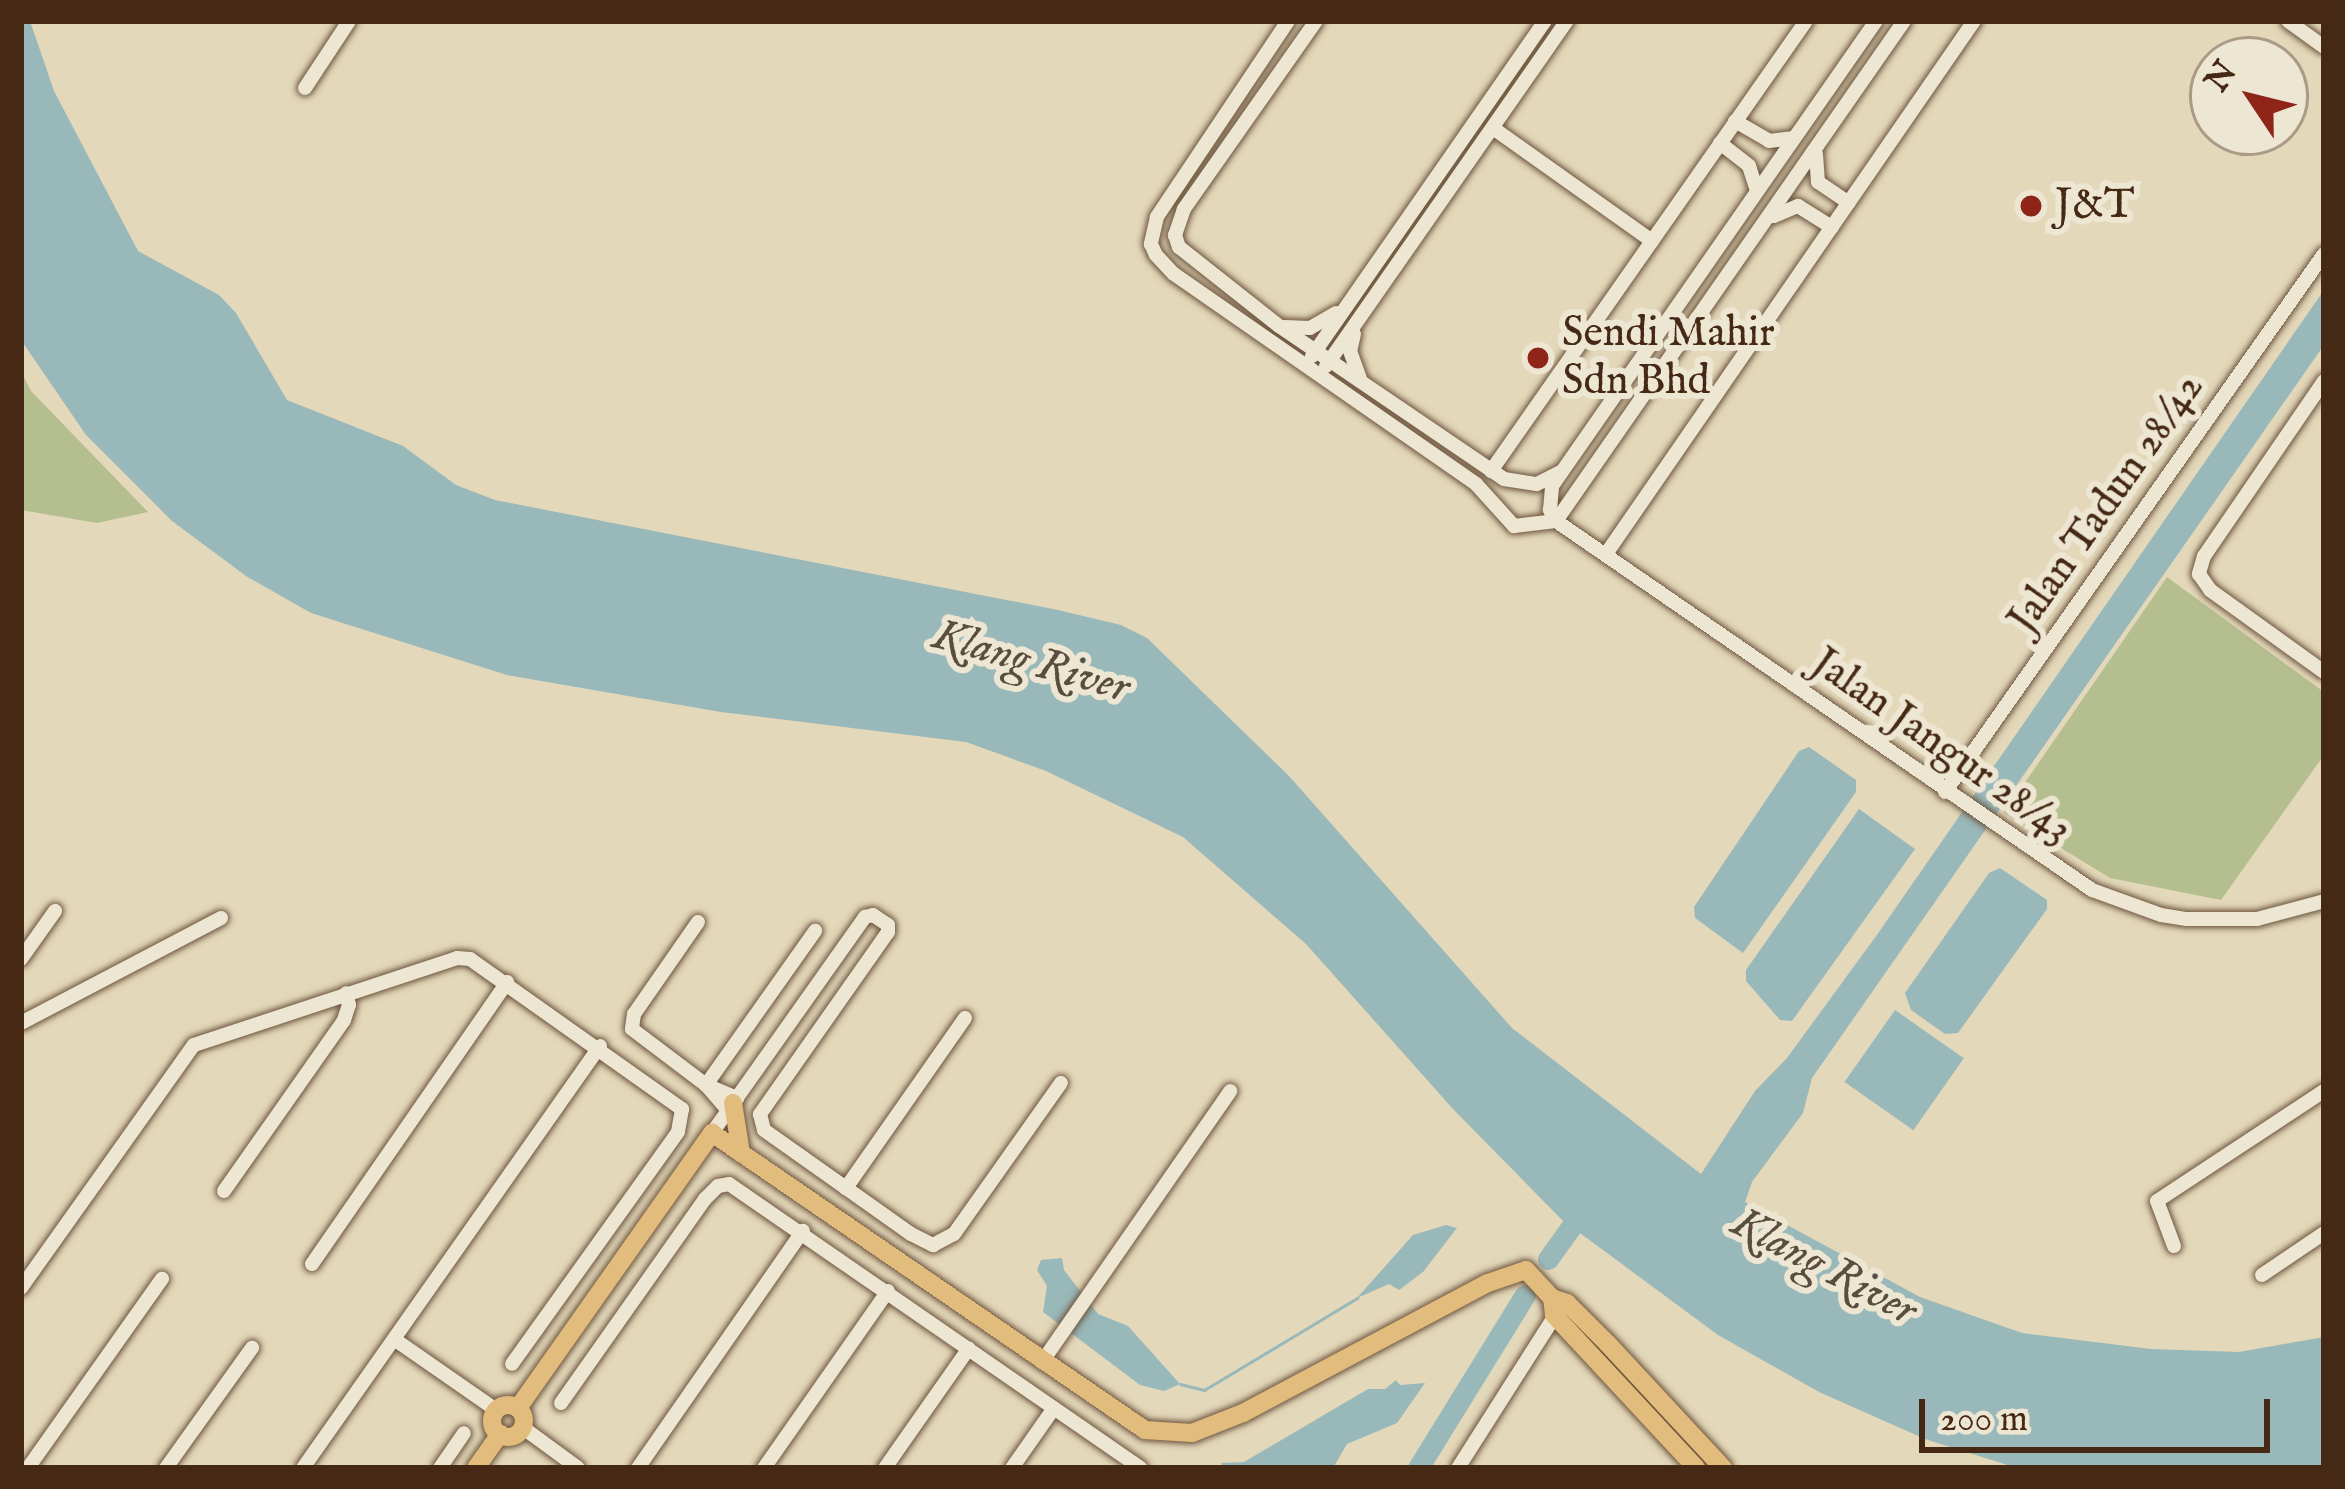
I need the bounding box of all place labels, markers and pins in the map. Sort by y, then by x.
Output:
place label: J&T [2055,181,2134,231]
marker: J&T [2018,193,2044,219]
place label: Sendi Mahir Sdn Bhd [1562,309,1775,407]
marker: Sendi Mahir Sdn Bhd [1525,345,1551,371]

